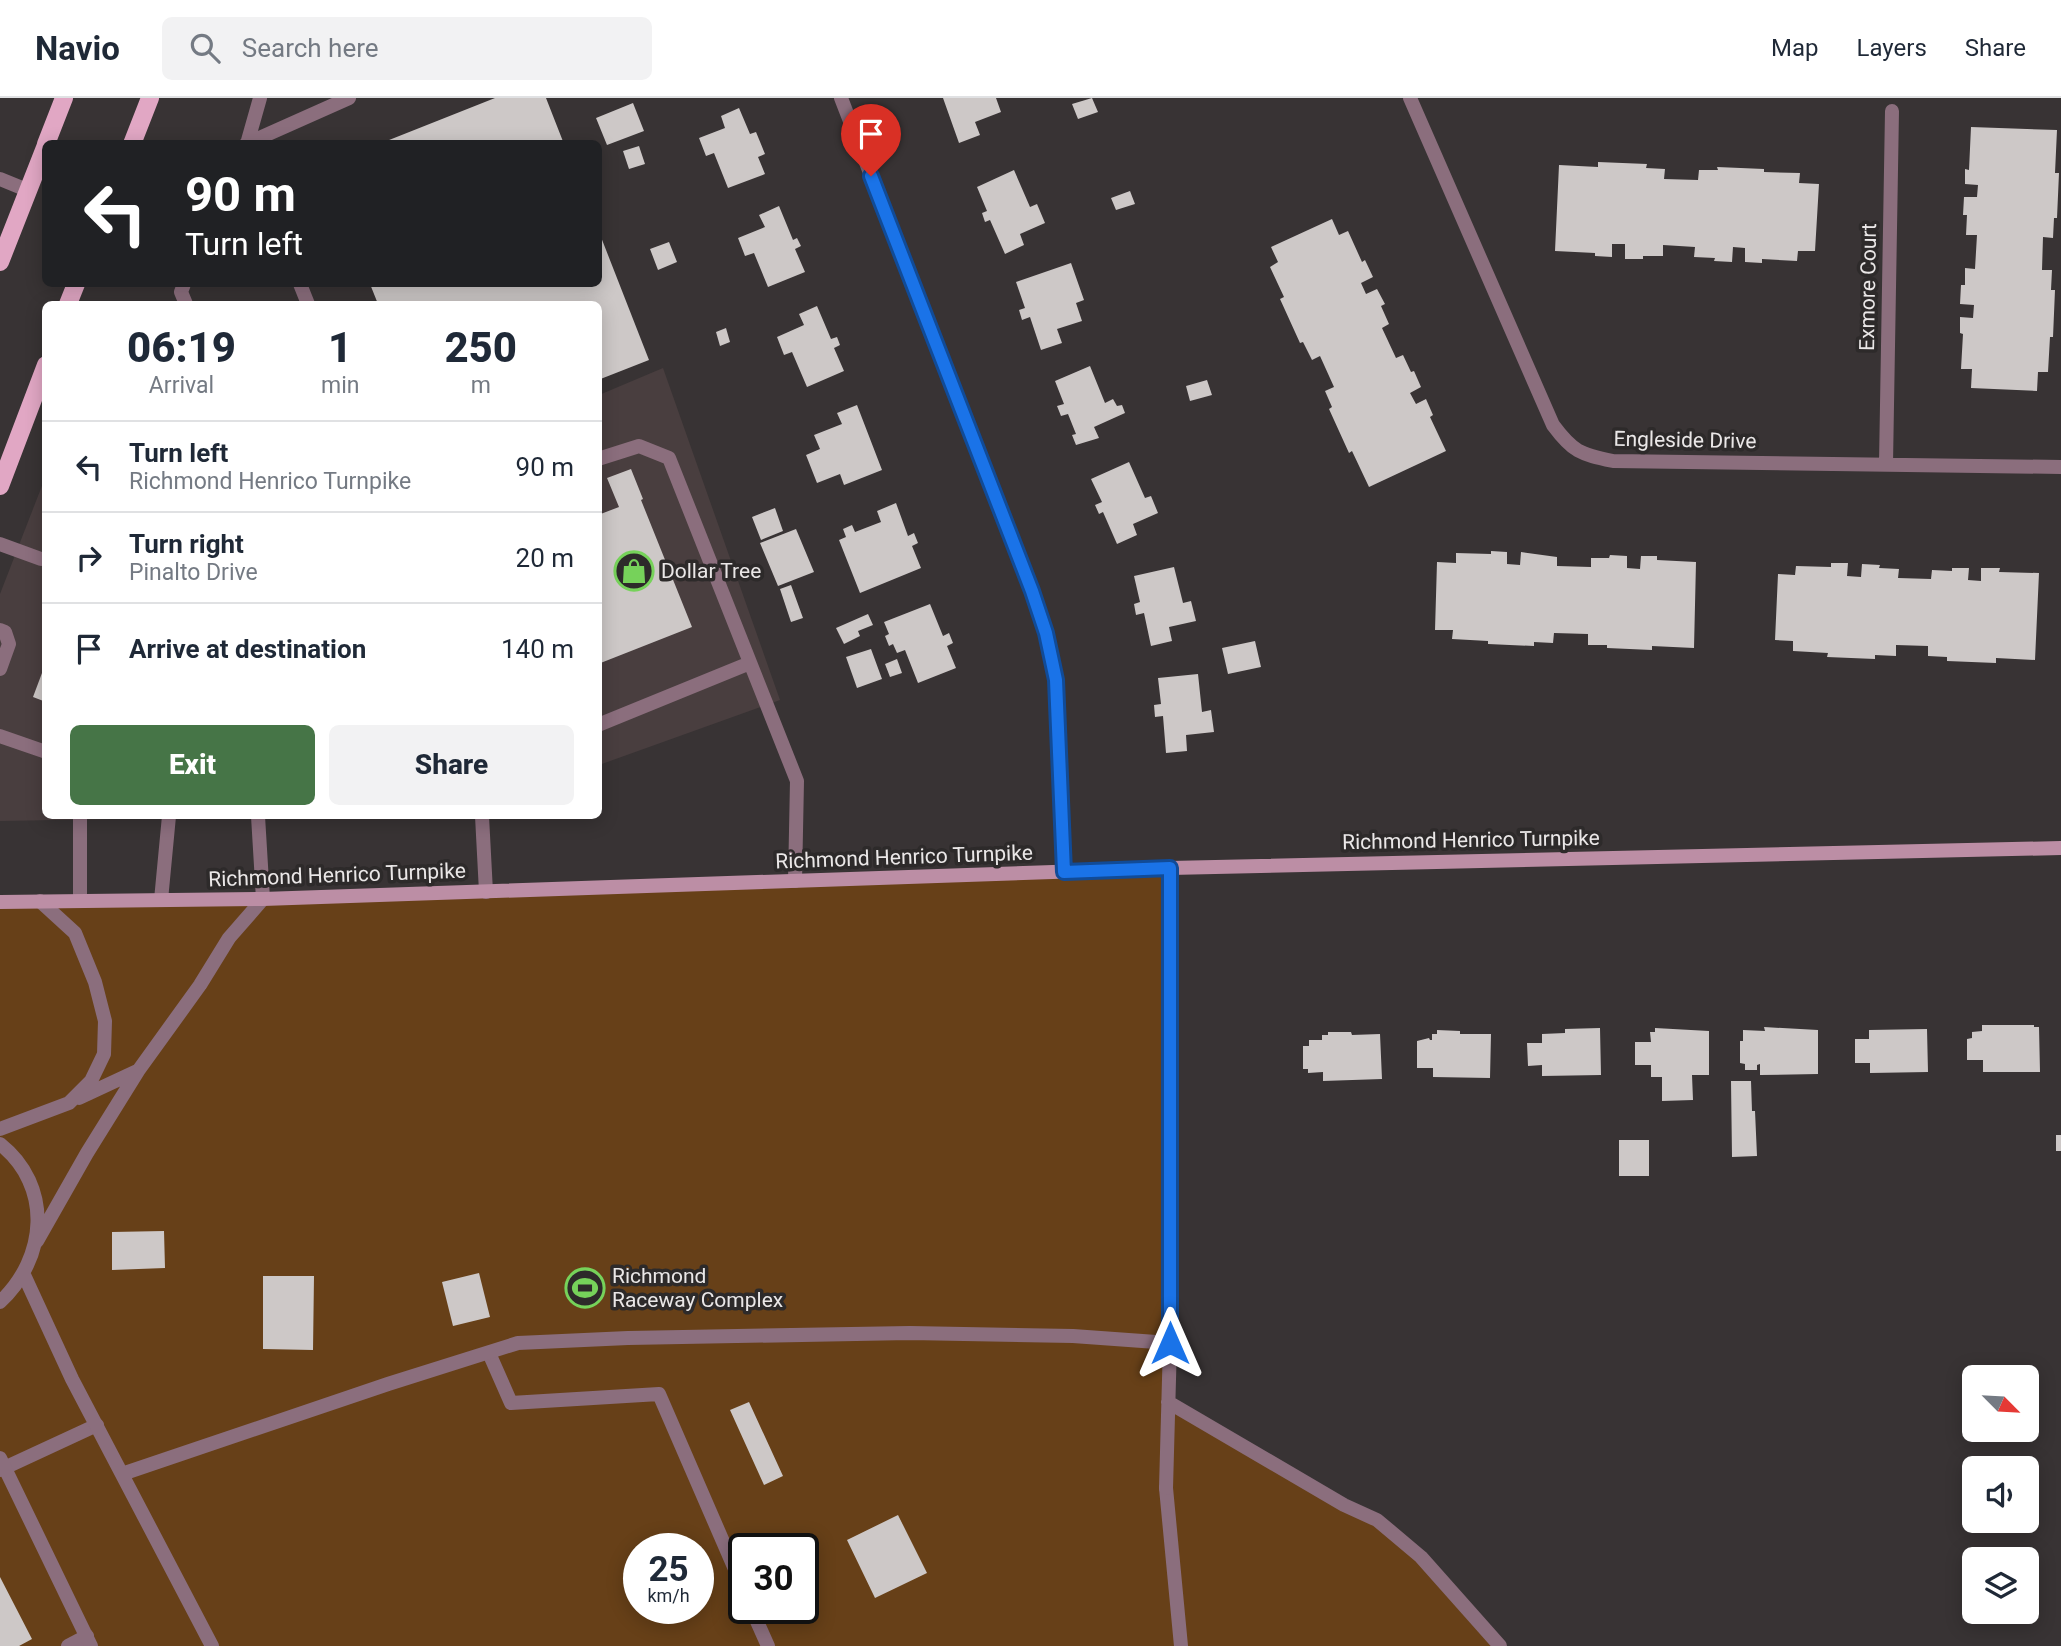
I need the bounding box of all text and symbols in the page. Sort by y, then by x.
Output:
search box [162,17,652,80]
text: Navio [35,29,120,68]
icon: search [186,29,224,67]
text: Search here [242,33,379,63]
text: Map [1771,34,1819,62]
text: Layers [1857,34,1927,62]
text: Share [1965,34,2026,62]
pin [841,104,901,176]
icon: arrive [852,115,890,153]
text: 90 m [185,166,296,223]
icon: left [70,168,161,259]
street label: Exmore Court [1855,223,1881,351]
text: Turn left [185,225,303,263]
text: 06:19 [127,323,236,372]
text: 1 [328,323,352,372]
text: 250 [444,323,517,372]
text: Arrival [149,372,214,399]
text: min [321,372,359,399]
text: m [471,372,491,399]
street label: Engleside Drive [1613,427,1757,453]
text: Turn left [129,438,228,468]
icon: left [70,448,108,486]
text: 90 m [516,452,574,482]
text: Richmond Henrico Turnpike [129,468,411,495]
text: Turn right [129,529,244,559]
icon: right [70,539,108,577]
text: 20 m [516,543,574,573]
shop icon: Dollar Tree [613,550,655,592]
text: Pinalto Drive [129,559,258,586]
place label: Dollar Tree [661,559,761,583]
icon: arrive [70,630,108,668]
text: Arrive at destination [129,634,366,664]
text: 140 m [501,634,574,664]
button: Exit [70,725,315,805]
button: Share [329,725,574,805]
street label: Richmond Henrico Turnpike [1342,826,1600,854]
street label: Richmond Henrico Turnpike [775,841,1033,873]
street label: Richmond Henrico Turnpike [208,859,466,891]
place label: Richmond Raceway Complex [612,1264,783,1312]
sports icon: Richmond Raceway Complex [564,1267,606,1309]
position arrow [1133,1306,1207,1380]
north arrow [1962,1365,2039,1442]
map controls [1962,1365,2039,1624]
button: sound [1962,1456,2039,1533]
speed limit sign: 30 [728,1533,819,1624]
button: layers [1962,1547,2039,1624]
text: 25 [648,1549,689,1590]
text: km/h [647,1585,690,1606]

